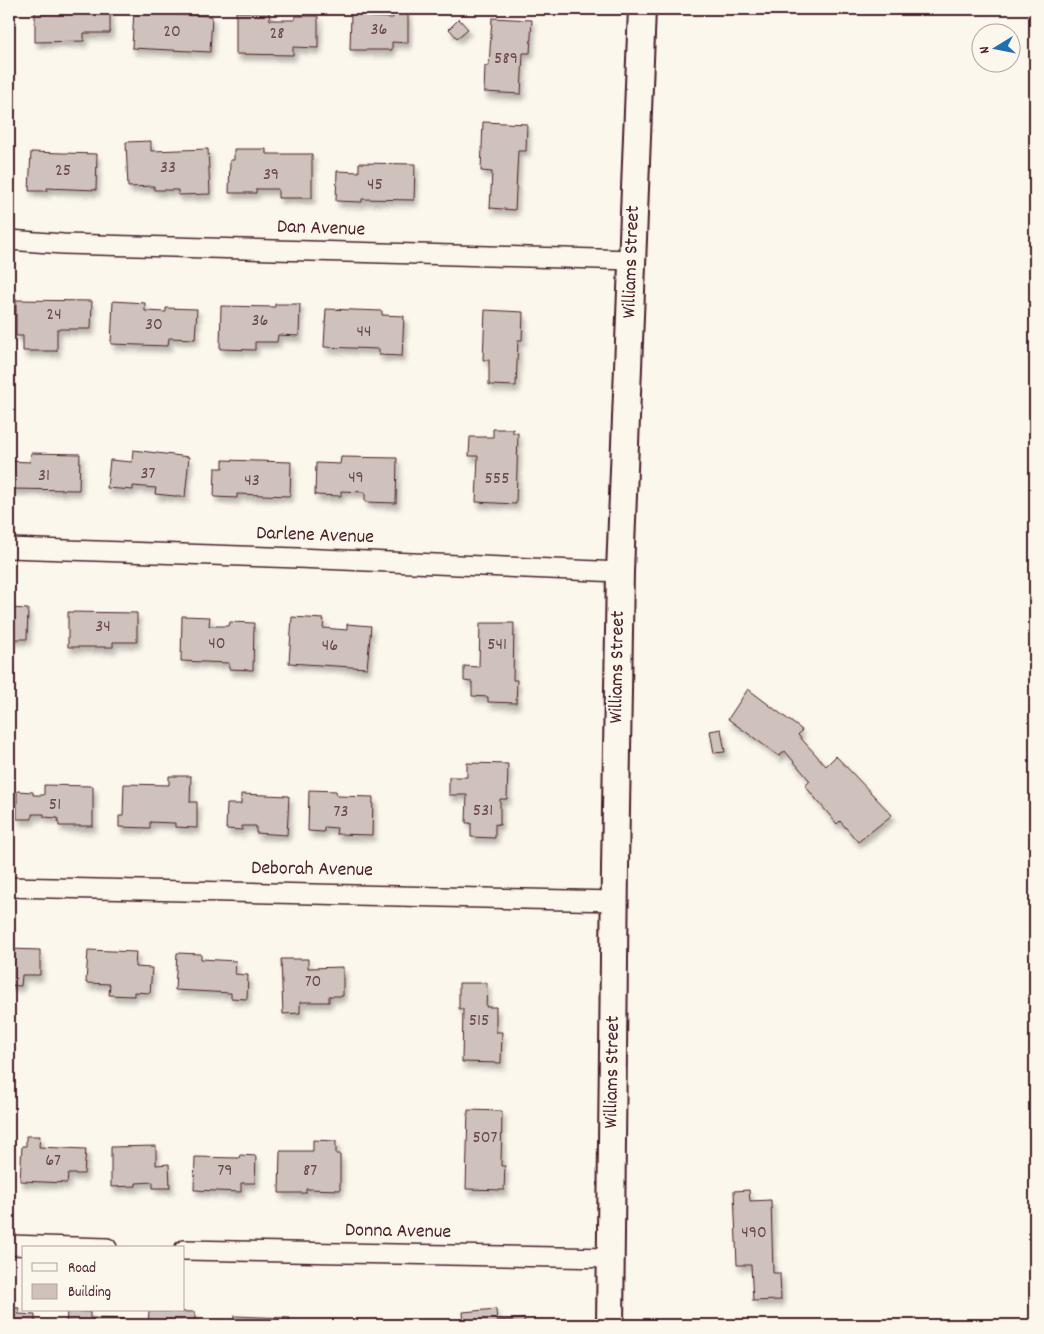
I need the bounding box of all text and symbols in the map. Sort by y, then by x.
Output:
house number: 36 [371,18,387,43]
house number: 20 [163,20,181,45]
house number: 28 [269,22,285,47]
north arrow [972,22,1022,72]
text: N [975,45,996,55]
house number: 589 [494,47,518,72]
house number: 33 [160,156,176,181]
house number: 25 [55,159,71,184]
house number: 39 [263,163,279,188]
house number: 45 [367,173,383,198]
street label: Williams Street [616,205,648,319]
street label: Dan Avenue [276,213,366,245]
house number: 24 [46,303,62,328]
house number: 36 [252,309,268,334]
house number: 30 [145,313,163,338]
house number: 44 [357,320,371,345]
house number: 37 [141,462,156,487]
house number: 31 [38,464,50,489]
house number: 49 [348,466,364,491]
house number: 555 [484,467,510,492]
house number: 43 [244,469,260,494]
street label: Darlene Avenue [256,520,375,552]
street label: Williams Street [603,610,633,724]
house number: 34 [95,615,111,640]
house number: 40 [208,632,226,657]
house number: 541 [487,633,507,658]
house number: 46 [322,634,338,659]
house number: 51 [49,793,61,818]
house number: 531 [473,799,493,824]
house number: 73 [334,800,348,825]
street label: Deborah Avenue [251,855,373,885]
house number: 70 [305,970,321,995]
house number: 515 [469,1009,489,1034]
street label: Williams Street [598,1015,628,1129]
house number: 507 [472,1126,498,1151]
house number: 67 [45,1149,61,1174]
house number: 79 [217,1159,233,1184]
house number: 87 [303,1159,317,1184]
street label: Donna Avenue [345,1217,452,1247]
house number: 490 [741,1221,767,1246]
legend [22,1246,185,1312]
text: Road [68,1258,96,1280]
text: Building [68,1282,111,1304]

